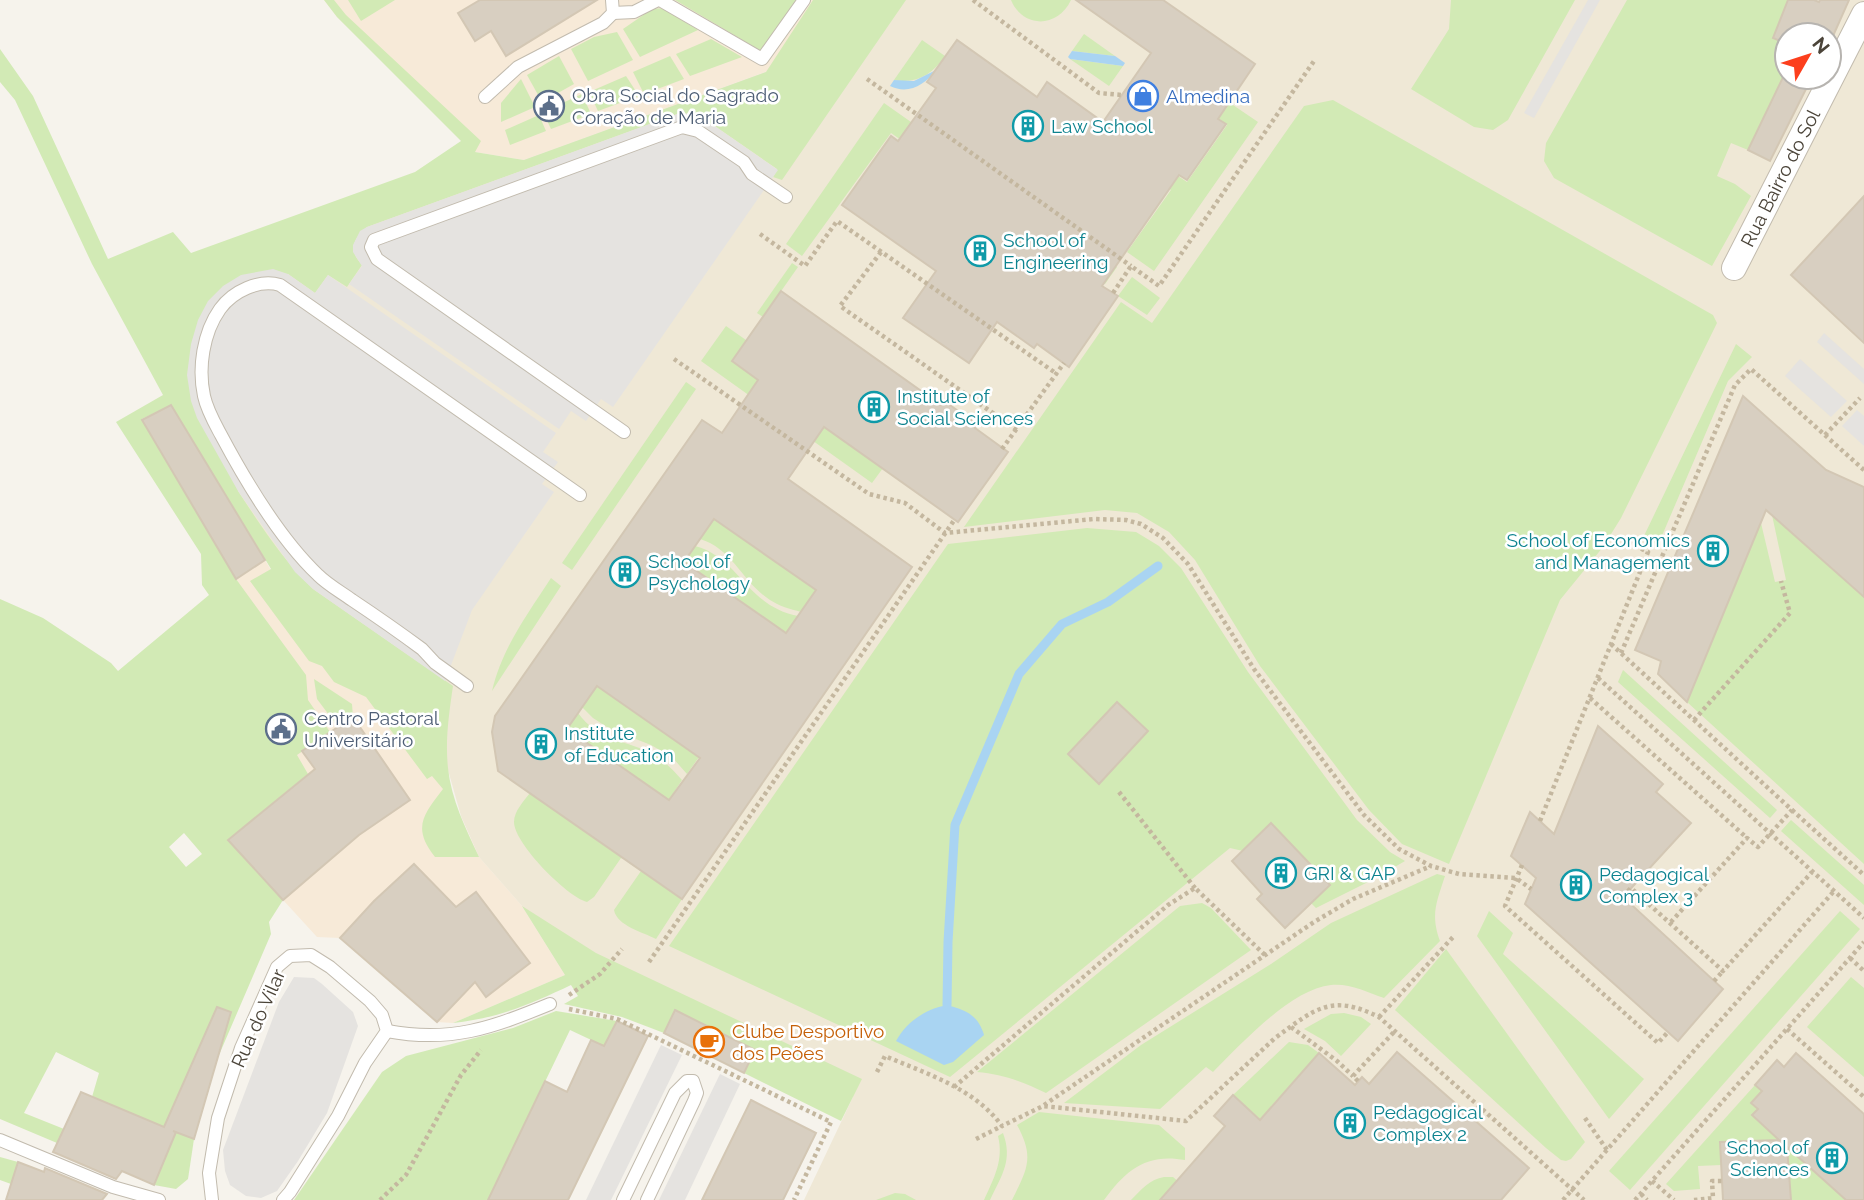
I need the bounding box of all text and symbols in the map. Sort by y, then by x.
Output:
north arrow [1773,21,1843,91]
text: N [1808,33,1834,58]
shop icon: Almedina [1126,79,1160,113]
place label: Obra Social do Sagrado Coração de Maria [572,84,779,128]
place label: Almedina [1166,85,1250,107]
public building icon: Obra Social do Sagrado Coração de Maria [532,89,566,123]
street label: Rua Bairro do Sol [1736,105,1824,250]
building icon: Law School [1011,109,1045,143]
place label: Law School [1051,115,1154,137]
place label: School of Engineering [1003,229,1108,273]
building icon: School of Engineering [963,234,997,268]
place label: Institute of Social Sciences [897,385,1033,429]
building icon: Institute of Social Sciences [857,390,891,424]
place label: School of Economics and Management [1507,529,1691,573]
building icon: School of Economics and Management [1696,534,1730,568]
place label: School of Psychology [648,550,750,594]
building icon: School of Psychology [608,555,642,589]
place label: Centro Pastoral Universitário [304,707,440,751]
public building icon: Centro Pastoral Universitário [264,712,298,746]
place label: Institute of Education [564,722,674,766]
building icon: Institute of Education [524,727,558,761]
building icon: GRI & GAP [1264,856,1298,890]
place label: GRI & GAP [1304,862,1396,884]
place label: Pedagogical Complex 3 [1599,863,1710,907]
building icon: Pedagogical Complex 3 [1559,868,1593,902]
street label: Rua do Vilar [227,965,290,1071]
place label: Clube Desportivo dos Peões [732,1020,884,1064]
cafe icon: Clube Desportivo dos Peões [692,1025,726,1059]
place label: Pedagogical Complex 2 [1373,1101,1484,1145]
building icon: Pedagogical Complex 2 [1333,1106,1367,1140]
place label: School of Sciences [1727,1136,1810,1180]
building icon: School of Sciences [1815,1141,1849,1175]

